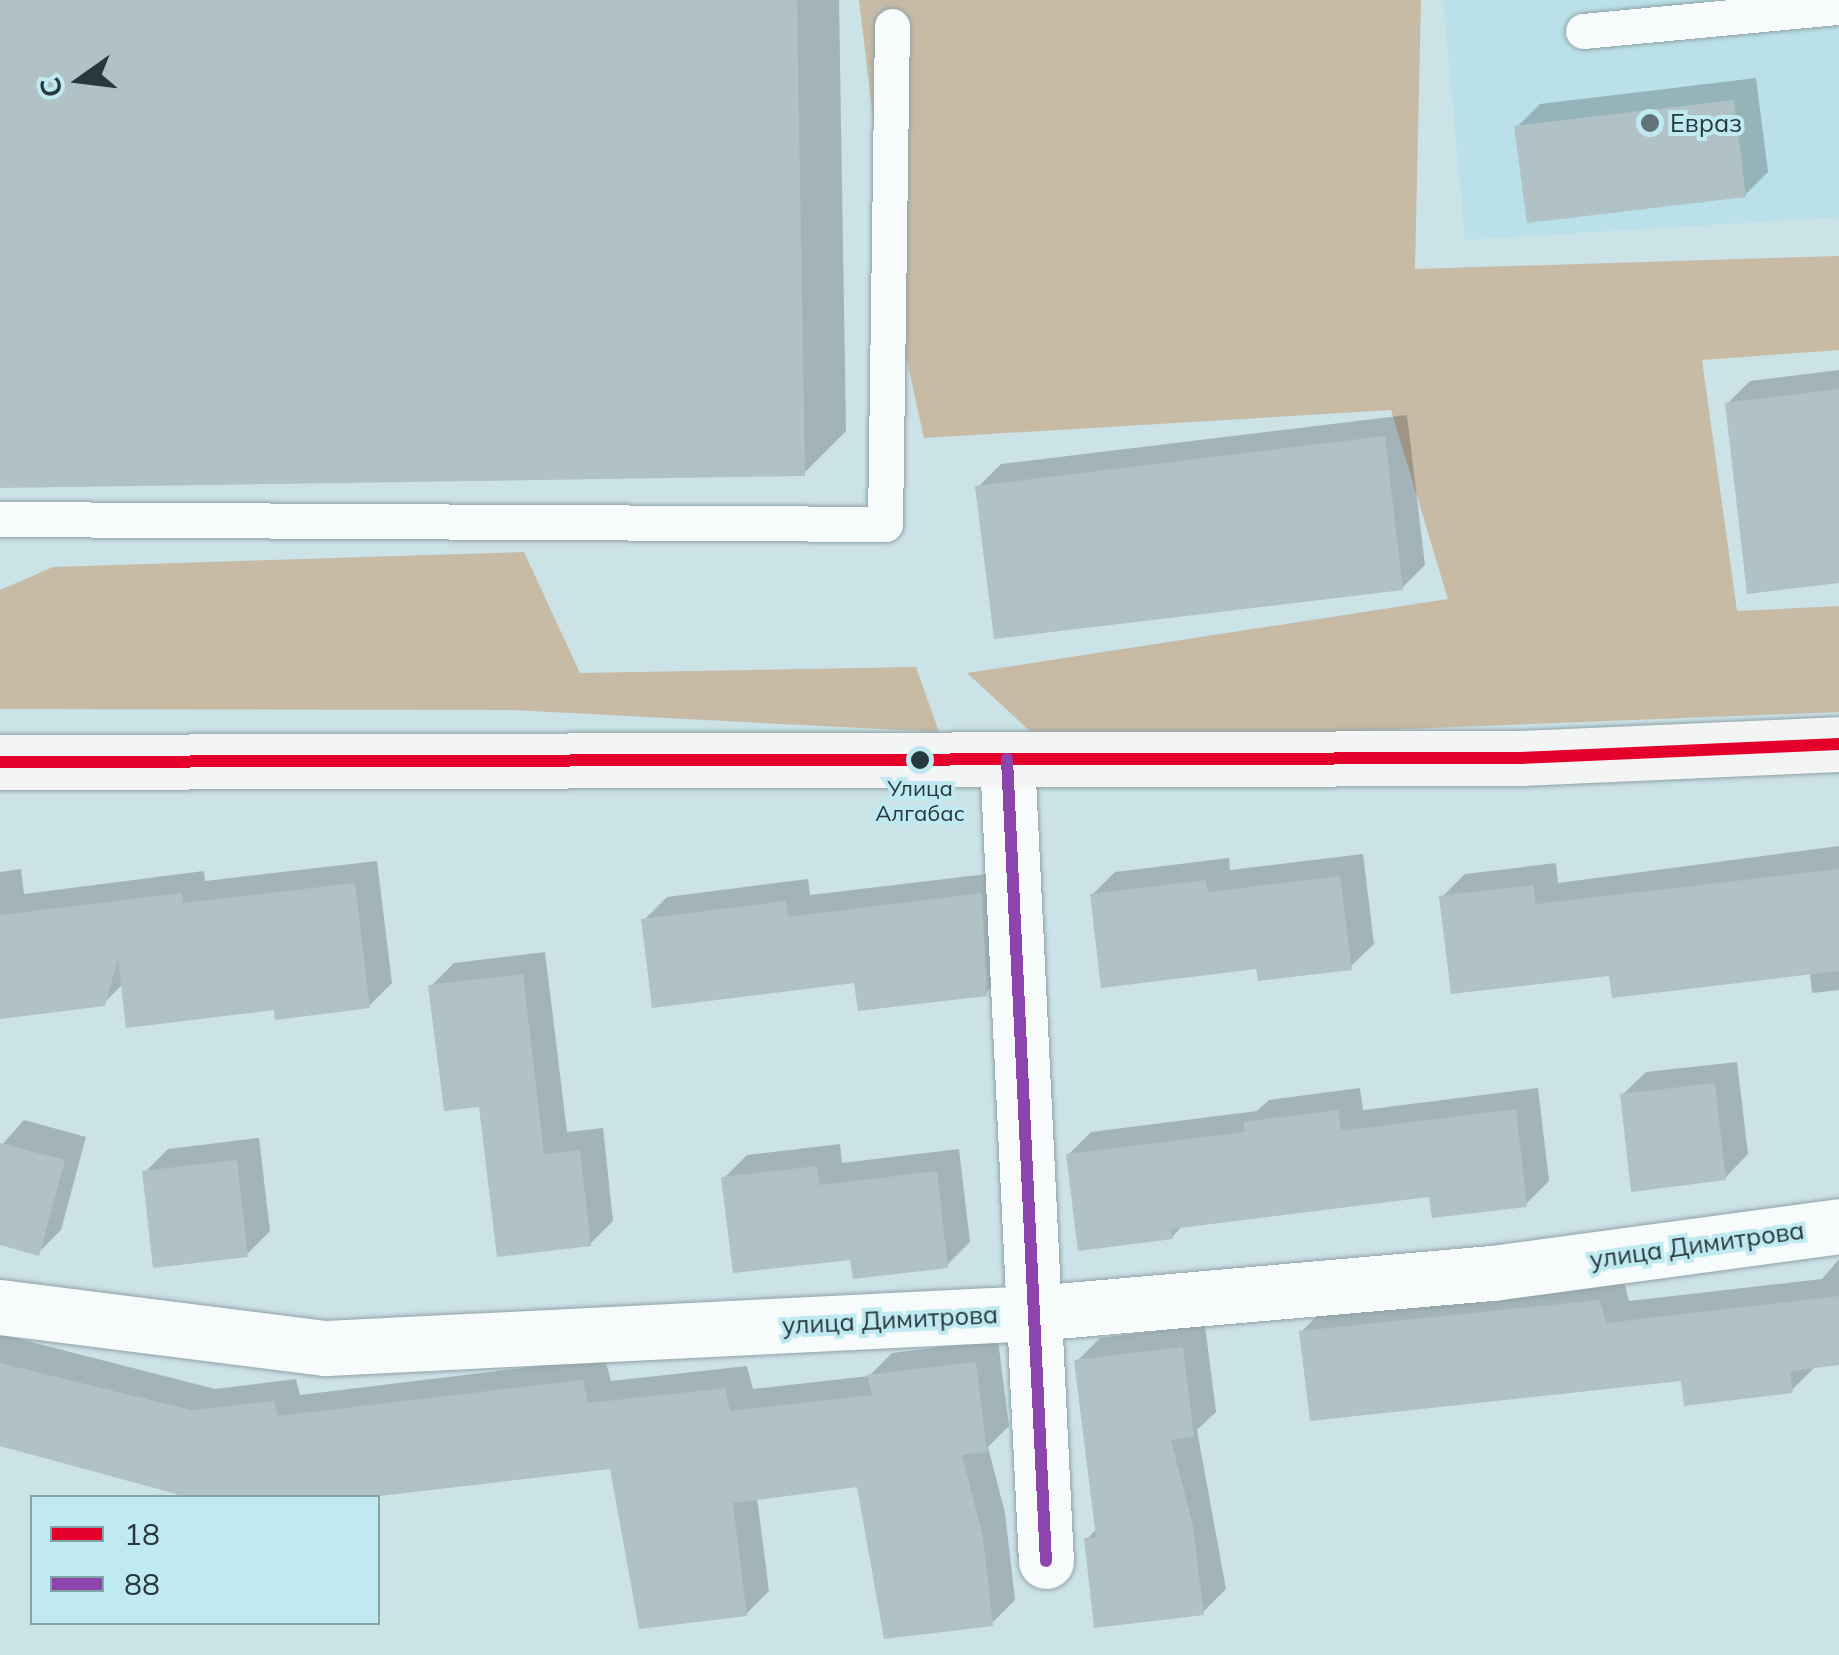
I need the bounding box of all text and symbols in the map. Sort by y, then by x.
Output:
north arrow [30,30,130,130]
text: С [31,74,70,101]
place label: Евраз [1670,108,1742,138]
marker: Евраз [1639,112,1661,134]
marker: Улица Алгабас [910,750,930,770]
place label: Улица Алгабас [875,775,965,826]
street label: улица Димитрова [1588,1215,1806,1275]
street label: улица Димитрова [781,1299,999,1341]
legend [30,1495,380,1625]
text: 18 [124,1515,160,1553]
text: 88 [124,1565,160,1603]

